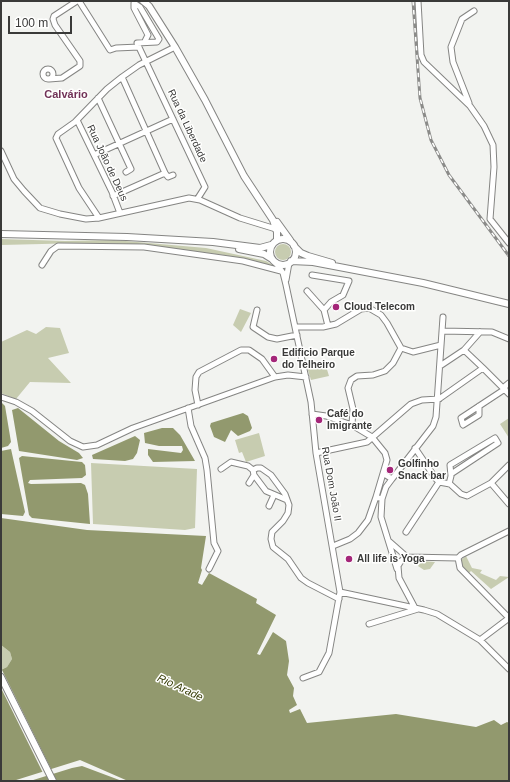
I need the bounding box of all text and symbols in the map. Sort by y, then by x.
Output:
scale bar [10,8,74,34]
text: 100 m [15,16,48,30]
street label: Rua da Liberdade [165,87,209,165]
district label: Calvário [44,88,88,102]
street label: Rua João de Deus [84,123,130,203]
place label: Cloud Telecom [344,301,415,313]
marker: Cloud Telecom [331,302,341,312]
place label: Edificio Parque do Telheiro [282,347,355,370]
marker: Edificio Parque do Telheiro [269,354,279,364]
place label: Café do Imigrante [327,408,372,432]
marker: Café do Imigrante [314,415,324,425]
street label: Rua Dom João II [319,446,343,522]
place label: Golfinho Snack bar [398,458,446,482]
marker: Golfinho Snack bar [385,465,395,475]
place label: All life is Yoga [357,553,425,565]
marker: All life is Yoga [344,554,354,564]
water label: Rio Arade [155,672,205,704]

